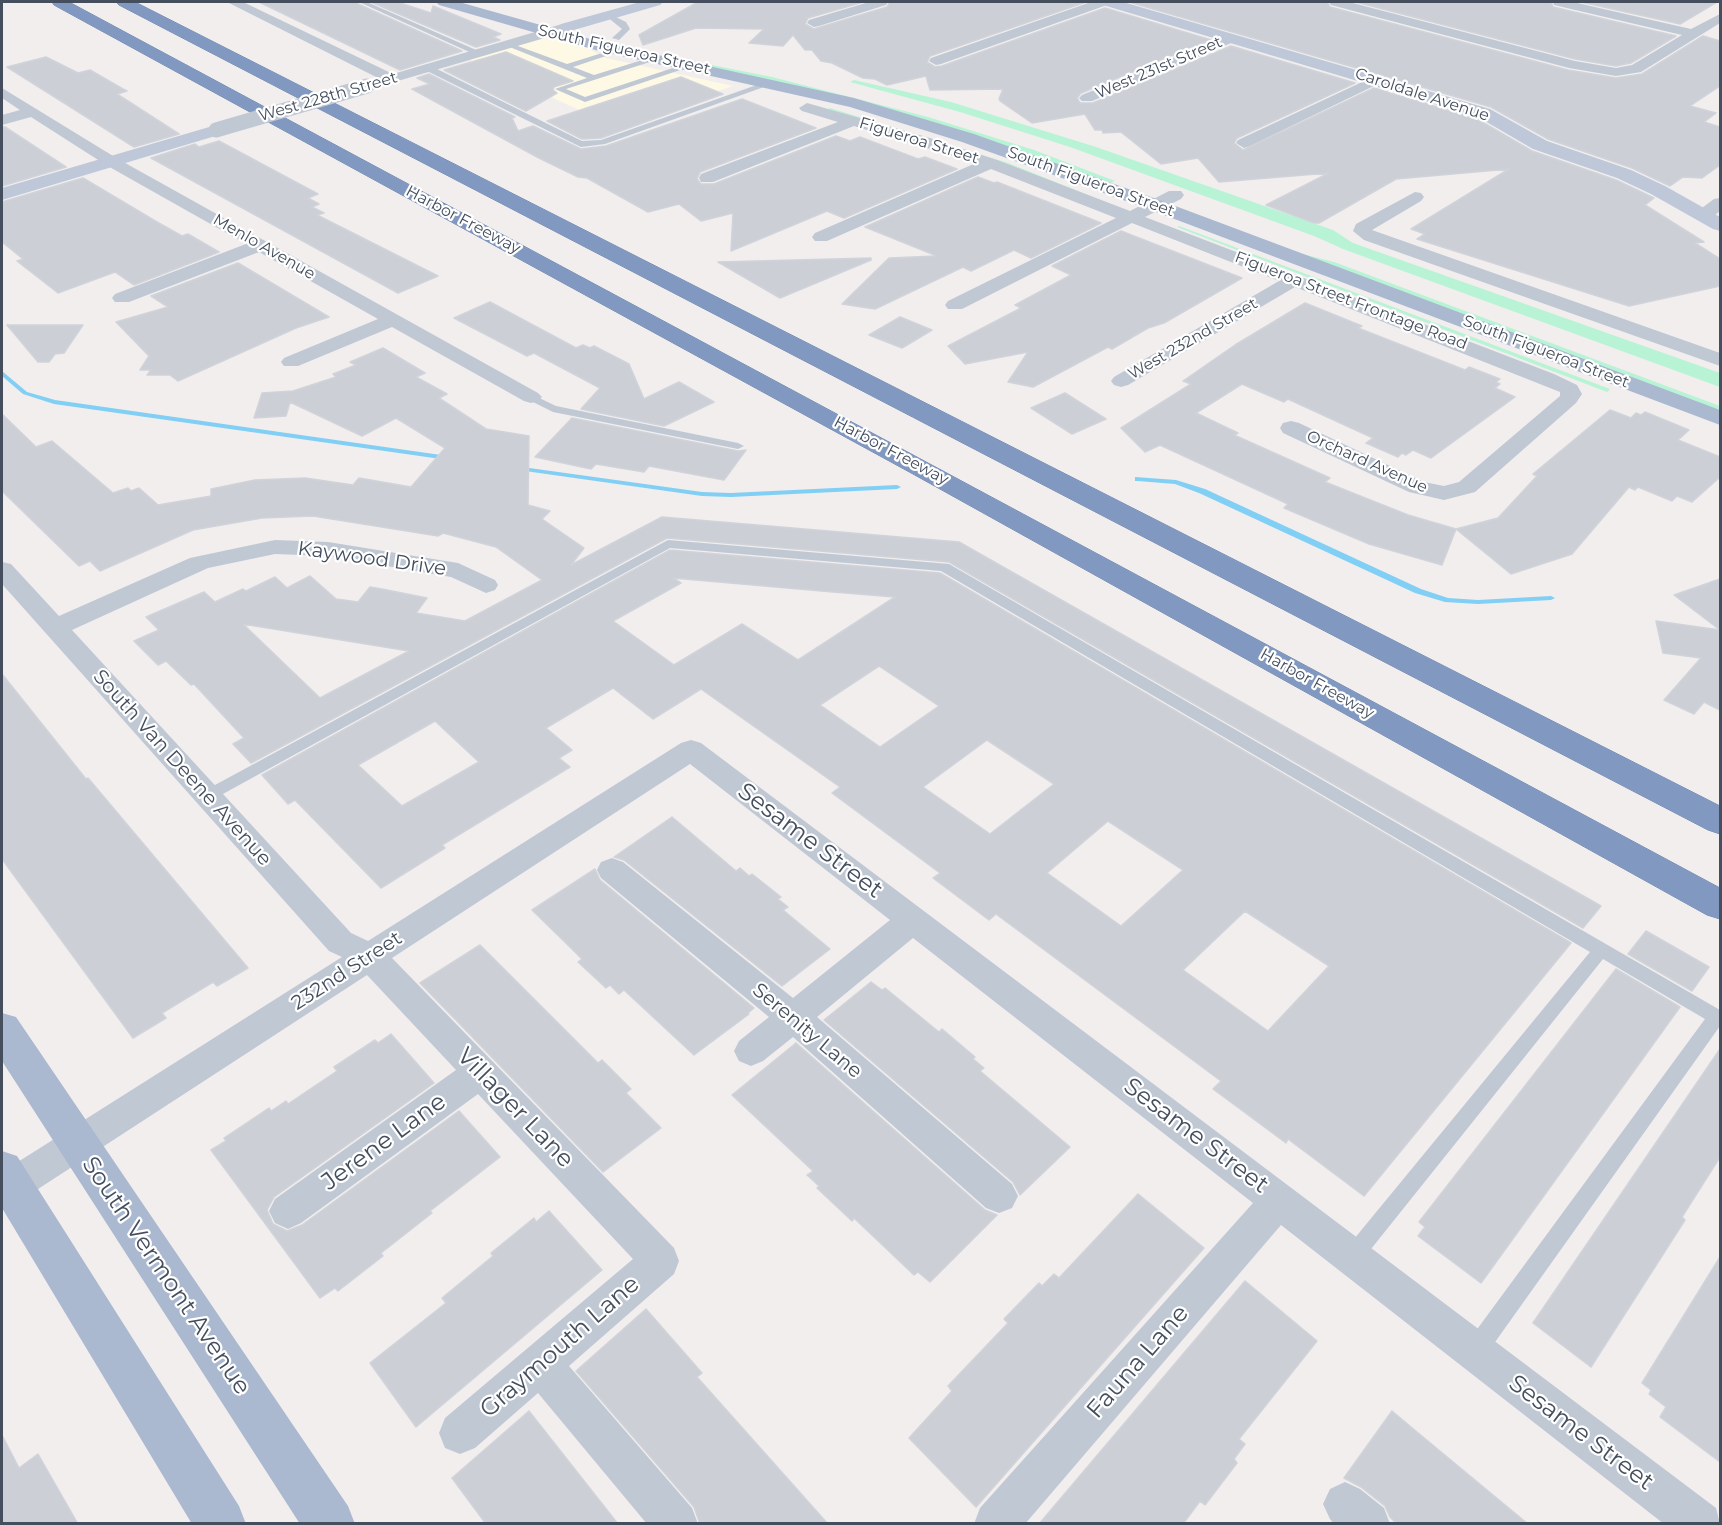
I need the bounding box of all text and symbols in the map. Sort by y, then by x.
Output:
street label: South Figueroa Street [536,21,712,79]
street label: West 231st Street [1093,33,1225,103]
street label: Caroldale Avenue [1352,64,1492,126]
street label: West 228th Street [256,68,400,126]
street label: Figueroa Street [857,114,981,168]
street label: South Figueroa Street [1005,143,1177,221]
street label: Harbor Freeway [402,182,524,258]
street label: Menlo Avenue [210,210,318,284]
street label: Figueroa Street Frontage Road [1232,248,1470,354]
street label: West 232nd Street [1125,294,1261,384]
street label: South Figueroa Street [1460,311,1632,393]
street label: Harbor Freeway [830,413,952,489]
street label: Orchard Avenue [1304,427,1430,497]
street label: Kaywood Drive [296,537,448,581]
street label: Harbor Freeway [1257,645,1377,723]
street label: South Van Deene Avenue [88,665,276,871]
street label: Sesame Street [732,777,888,905]
street label: 232nd Street [287,926,407,1016]
street label: Serenity Lane [747,978,867,1084]
street label: Villager Lane [451,1042,579,1174]
street label: Sesame Street [1118,1072,1274,1200]
street label: Jerene Lane [316,1087,452,1197]
street label: South Vermont Avenue [76,1152,256,1400]
street label: Graymouth Lane [474,1270,646,1424]
street label: Fauna Lane [1081,1299,1195,1425]
street label: Sesame Street [1503,1369,1659,1497]

